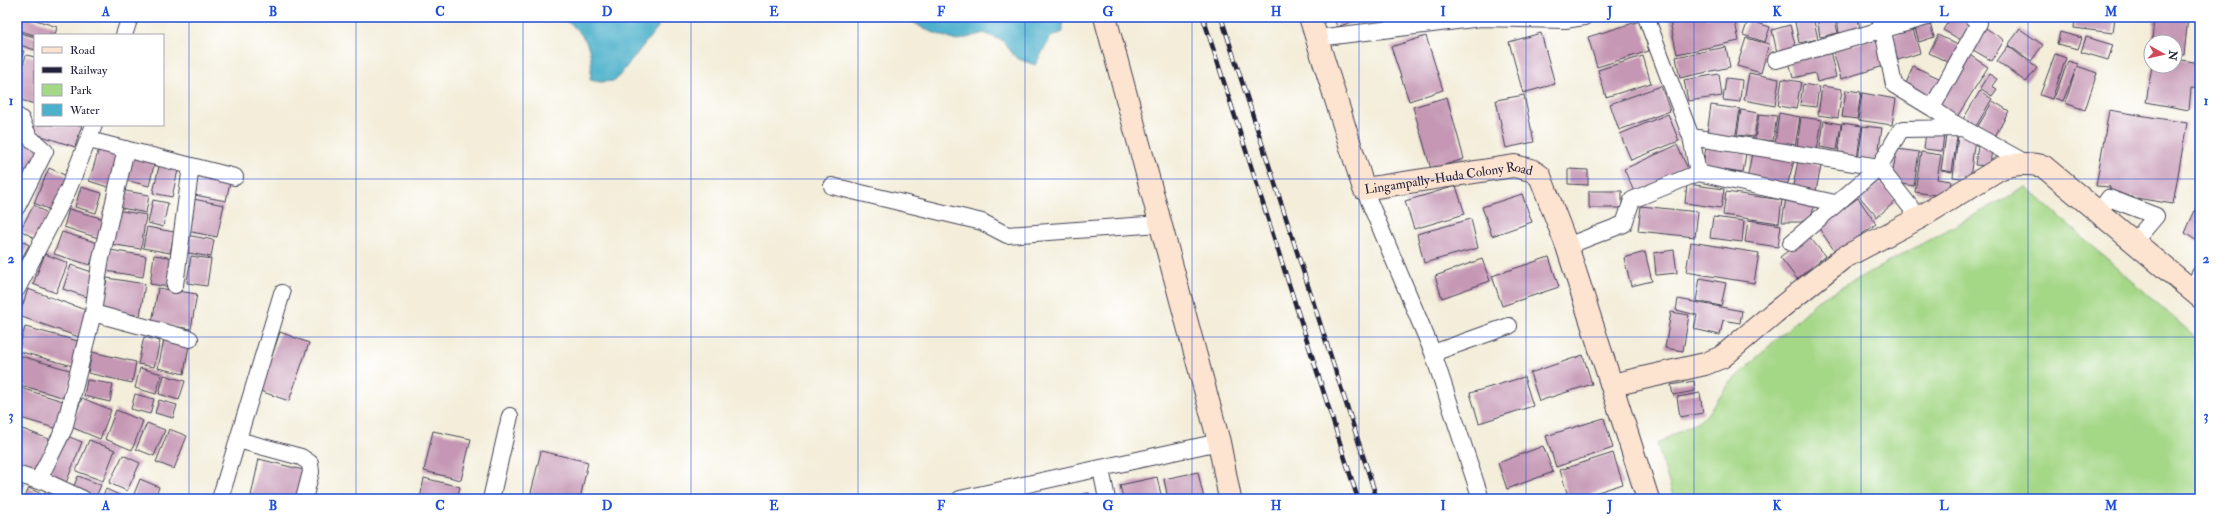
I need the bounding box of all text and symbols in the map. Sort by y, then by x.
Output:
text: A [101,4,111,20]
text: B [269,4,277,20]
text: C [435,4,445,20]
text: D [602,4,613,20]
text: E [769,4,779,20]
text: F [937,4,946,20]
text: G [1103,4,1114,20]
text: H [1271,4,1282,20]
text: I [1440,4,1446,20]
text: J [1606,4,1613,21]
text: K [1772,4,1782,20]
text: L [1939,4,1949,20]
text: M [2104,4,2118,20]
legend [34,34,164,126]
north arrow [2143,34,2183,74]
text: Road [70,43,95,58]
text: N [2165,49,2180,62]
text: Railway [70,63,108,78]
text: Park [70,83,92,98]
text: 1 [9,93,14,109]
text: 1 [2204,93,2209,109]
text: Water [69,103,100,118]
street label: Lingampally-Huda Colony Road [1363,159,1535,198]
text: 2 [8,251,15,267]
text: 2 [2203,251,2210,267]
text: 3 [9,408,14,424]
text: 3 [2204,408,2209,424]
text: A [101,498,111,514]
text: B [269,498,277,514]
text: C [435,498,445,514]
text: D [602,498,613,514]
text: E [769,498,779,514]
text: F [937,498,946,514]
text: G [1103,498,1114,514]
text: H [1271,498,1282,514]
text: I [1440,498,1446,514]
text: J [1606,498,1613,515]
text: K [1772,498,1782,514]
text: L [1939,498,1949,514]
text: M [2104,498,2118,514]

